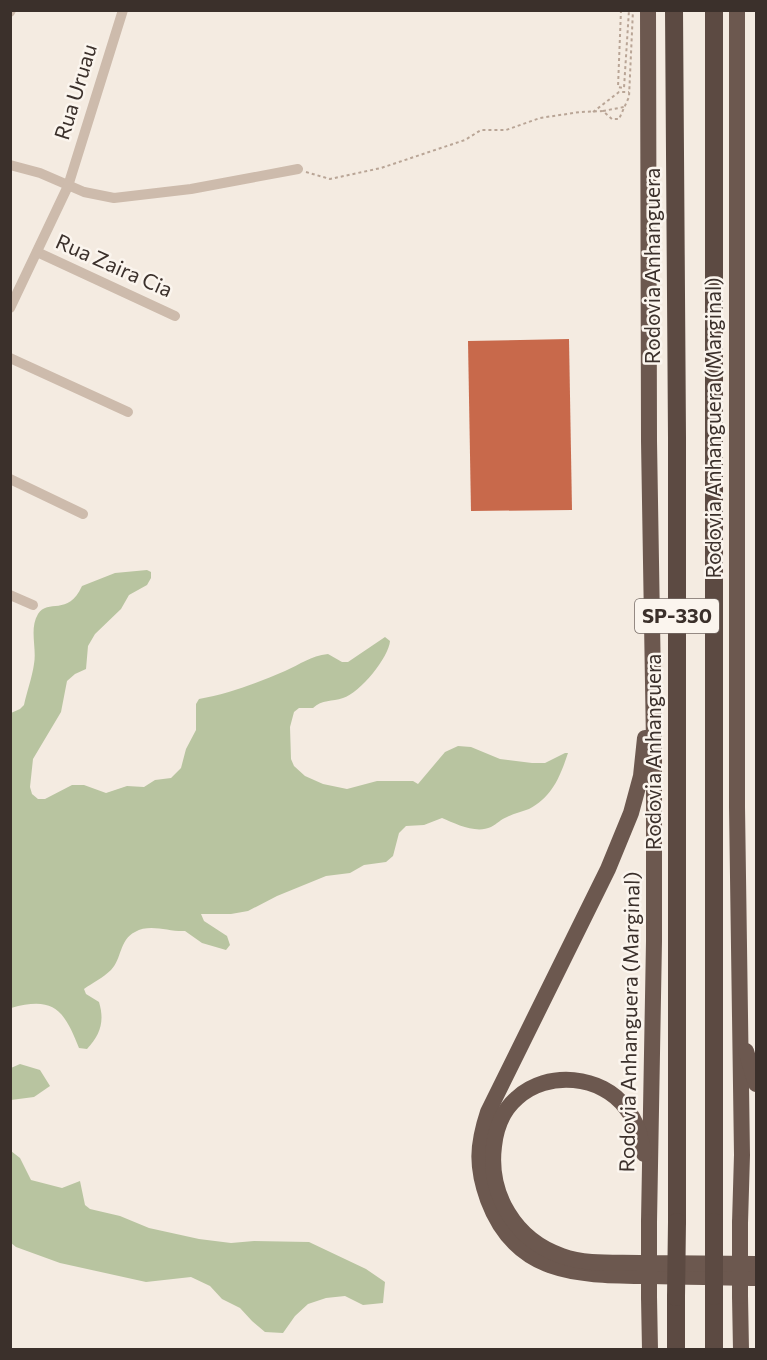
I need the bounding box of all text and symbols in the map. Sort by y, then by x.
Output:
street label: Rua Uruau [48,41,101,142]
street label: Rodovia Anhanguera [639,168,664,364]
street label: Rua Zaira Cia [52,228,177,301]
street label: Rodovia Anhanguera (Marginal) [700,278,725,578]
road number: SP-330 [635,599,719,633]
street label: Rodovia Anhanguera [640,654,665,850]
street label: Rodovia Anhanguera (Marginal) [613,871,644,1173]

